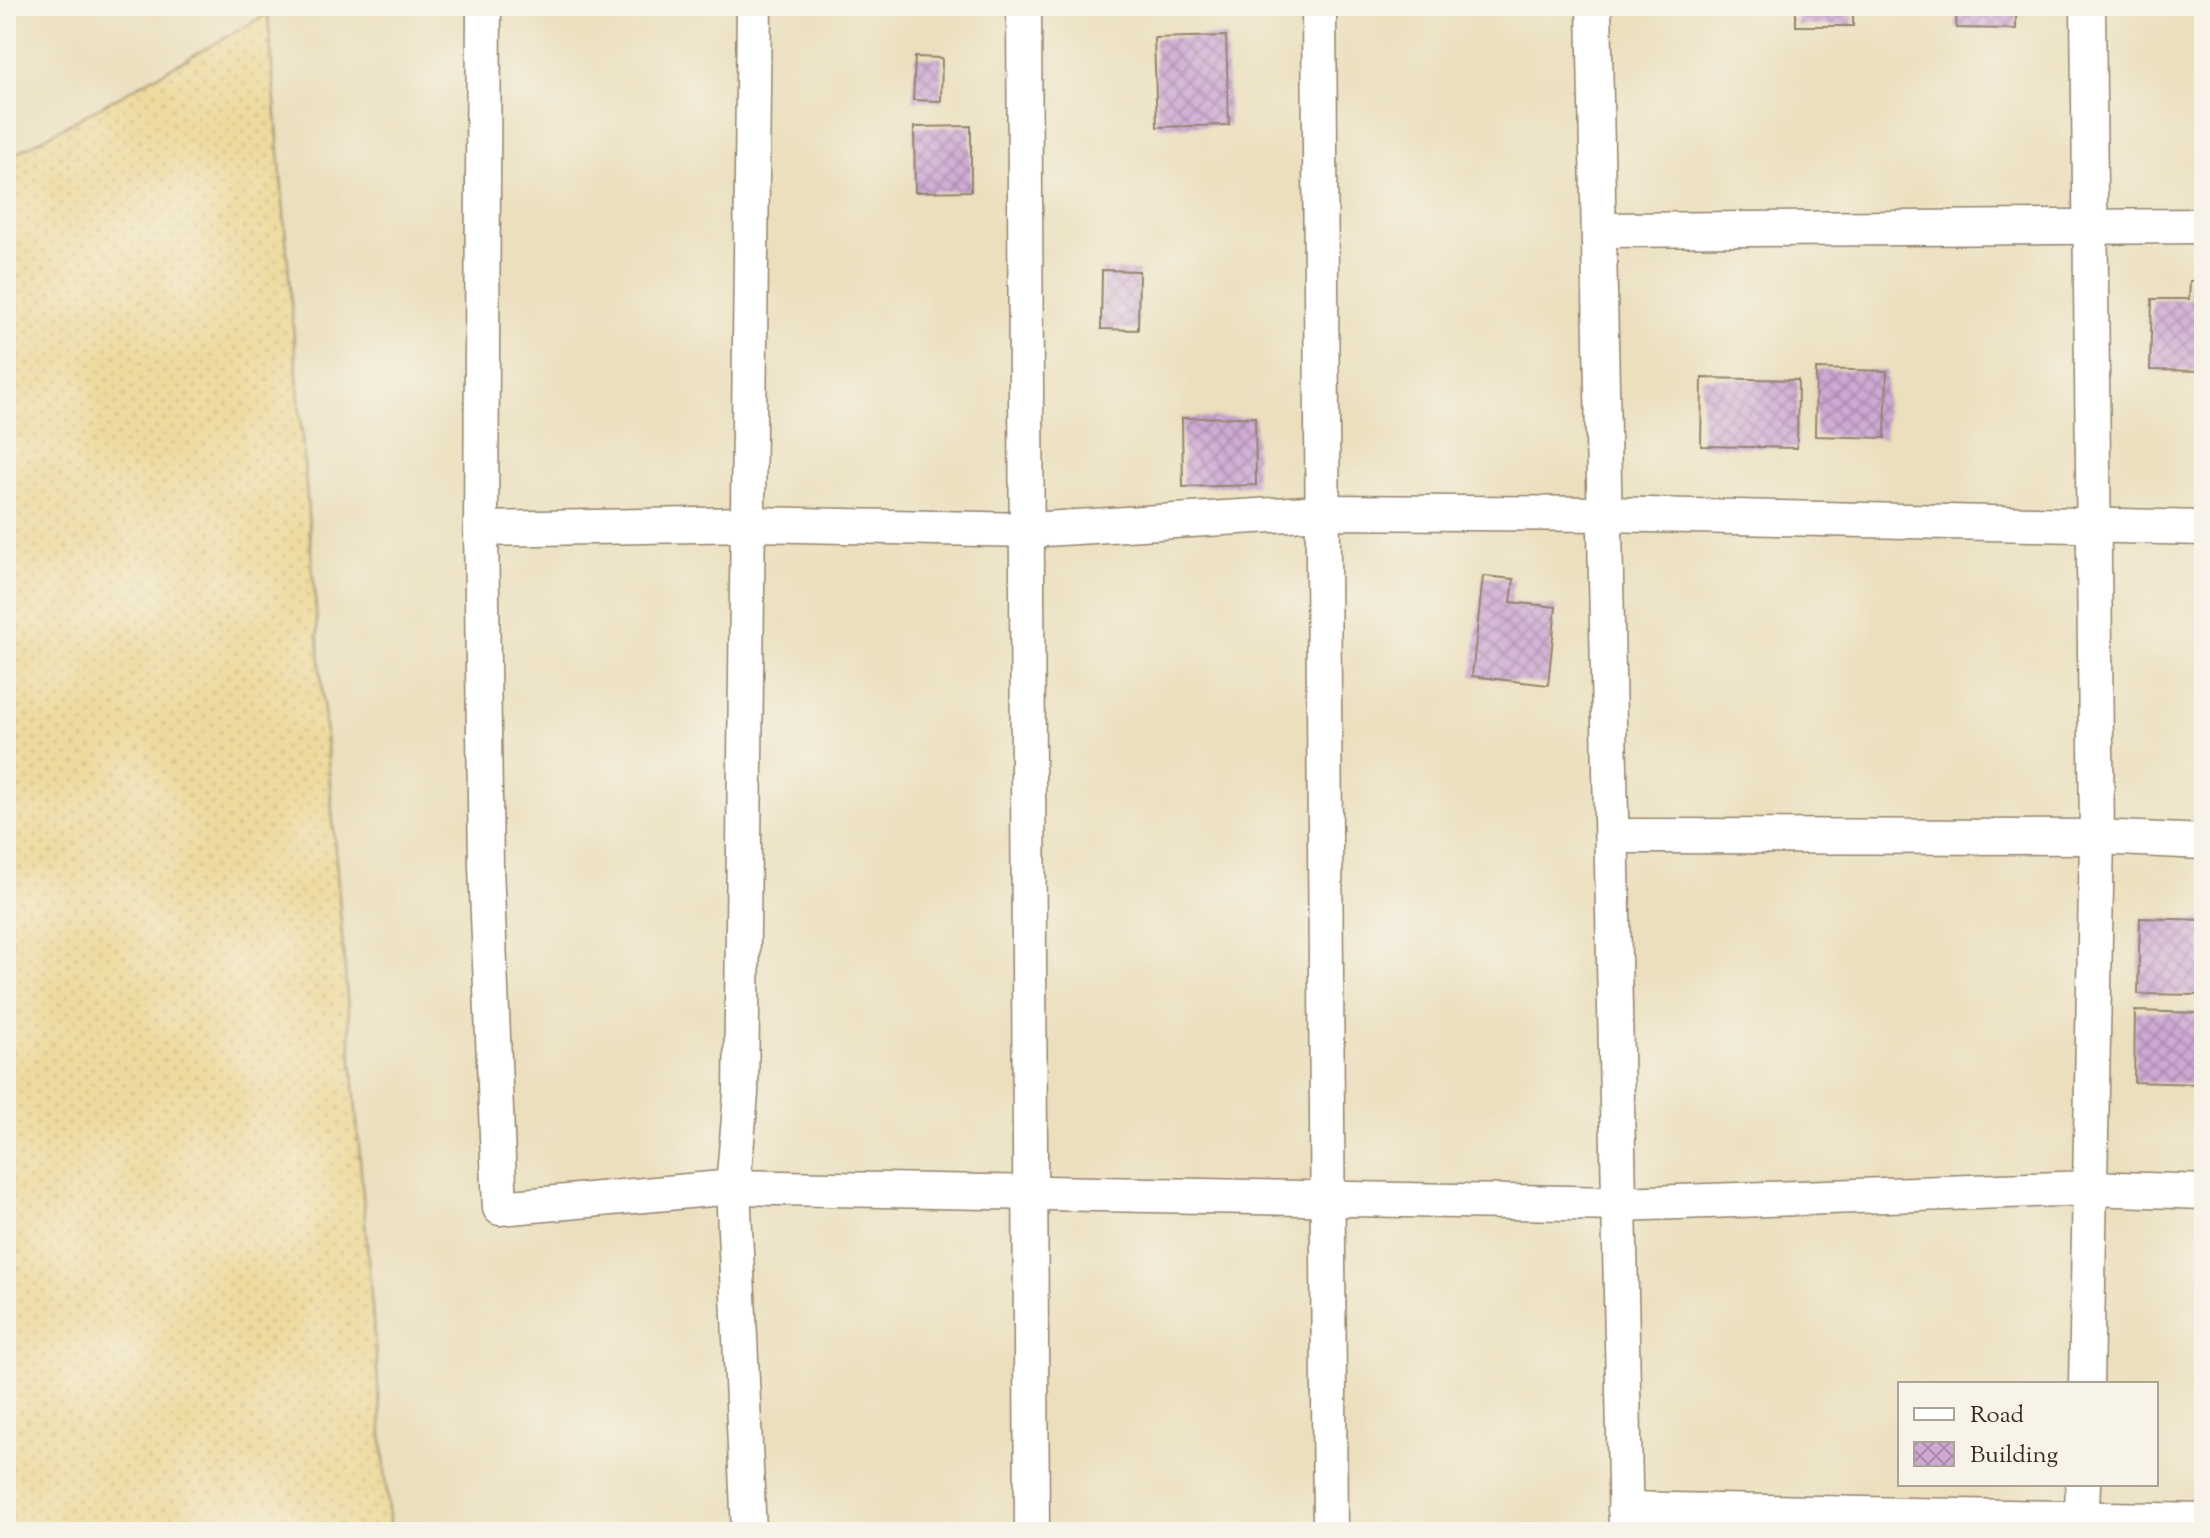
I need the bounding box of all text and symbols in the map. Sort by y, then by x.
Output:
legend [1898,1382,2158,1486]
text: Road [1970,1399,2024,1433]
text: Building [1970,1439,2059,1473]

